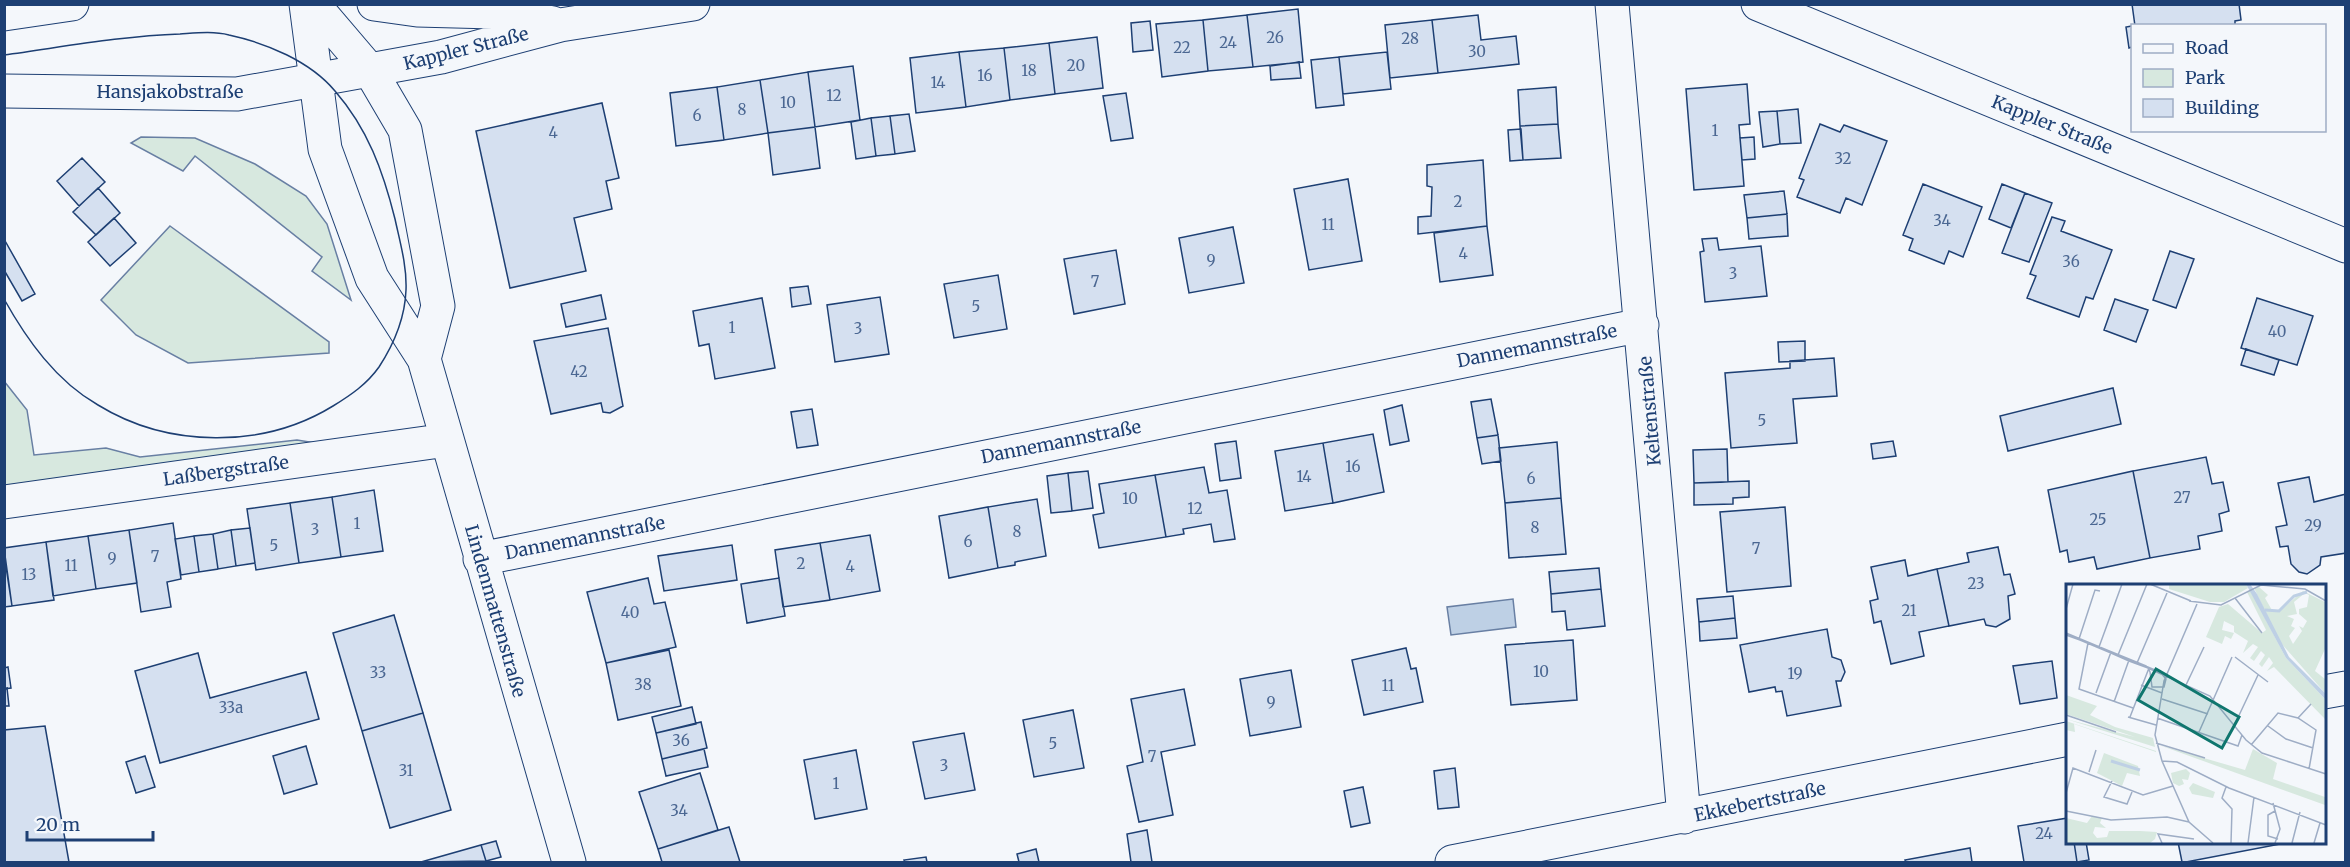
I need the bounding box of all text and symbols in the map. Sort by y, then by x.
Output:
street label: Kappler Straße [401,22,531,75]
legend [2131,24,2326,132]
house number: 26 [1266,28,1284,47]
house number: 28 [1401,29,1419,48]
house number: 24 [1219,33,1237,52]
text: Road [2185,36,2229,59]
house number: 22 [1173,38,1191,57]
house number: 30 [1468,42,1486,61]
house number: 20 [1067,56,1085,75]
house number: 18 [1021,61,1037,80]
house number: 16 [977,66,993,85]
text: Park [2185,66,2226,89]
house number: 14 [930,73,946,92]
street label: Hansjakobstraße [97,80,243,103]
house number: 12 [826,86,842,105]
street label: Kappler Straße [1988,90,2116,159]
house number: 10 [780,93,796,112]
text: Building [2185,96,2259,119]
house number: 8 [738,100,747,119]
house number: 6 [692,106,702,125]
house number: 1 [1712,121,1719,140]
house number: 4 [548,123,558,142]
house number: 32 [1834,149,1852,168]
house number: 2 [1454,192,1463,211]
house number: 34 [1933,211,1951,230]
house number: 11 [1321,215,1335,234]
house number: 4 [1458,244,1468,263]
house number: 9 [1206,251,1216,270]
house number: 36 [2062,252,2080,271]
house number: 3 [1729,264,1737,283]
house number: 7 [1091,272,1100,291]
house number: 5 [972,297,980,316]
house number: 1 [729,318,736,337]
house number: 3 [854,319,862,338]
street label: Dannemannstraße [1455,319,1619,372]
house number: 40 [2268,322,2286,341]
street label: Keltenstraße [1633,355,1666,467]
house number: 42 [570,362,588,381]
house number: 5 [1758,411,1766,430]
street label: Dannemannstraße [979,415,1143,468]
street label: Laßbergstraße [161,450,290,491]
house number: 16 [1345,457,1361,476]
house number: 14 [1296,467,1312,486]
house number: 6 [1526,469,1536,488]
house number: 27 [2174,488,2191,507]
house number: 10 [1122,489,1138,508]
house number: 12 [1187,499,1203,518]
house number: 25 [2089,510,2107,529]
street label: Dannemannstraße [503,511,667,564]
house number: 1 [354,514,361,533]
house number: 29 [2304,516,2322,535]
house number: 8 [1531,518,1540,537]
house number: 3 [311,520,319,539]
street label: Lindenmattenstraße [460,522,531,700]
house number: 8 [1013,522,1022,541]
house number: 6 [963,532,973,551]
house number: 5 [270,536,278,555]
house number: 7 [1752,539,1761,558]
house number: 7 [151,547,160,566]
house number: 9 [107,549,117,568]
house number: 2 [797,554,806,573]
house number: 11 [64,556,78,575]
house number: 4 [845,557,855,576]
house number: 13 [22,565,36,584]
house number: 23 [1968,574,1984,593]
inset map [2066,584,2326,843]
house number: 21 [1901,601,1917,620]
house number: 40 [621,603,639,622]
house number: 10 [1533,662,1549,681]
house number: 33 [370,663,386,682]
house number: 19 [1787,664,1803,683]
house number: 38 [634,675,652,694]
house number: 11 [1381,676,1395,695]
house number: 9 [1266,693,1276,712]
house number: 33a [219,698,243,717]
house number: 36 [672,731,690,750]
house number: 5 [1049,734,1057,753]
house number: 7 [1148,747,1157,766]
house number: 3 [940,756,948,775]
house number: 31 [399,761,414,780]
house number: 1 [833,774,840,793]
street label: Ekkebertstraße [1692,776,1828,827]
house number: 34 [670,801,688,820]
scale bar [27,804,153,842]
text: 20 m [36,813,80,836]
house number: 24 [2035,824,2053,843]

